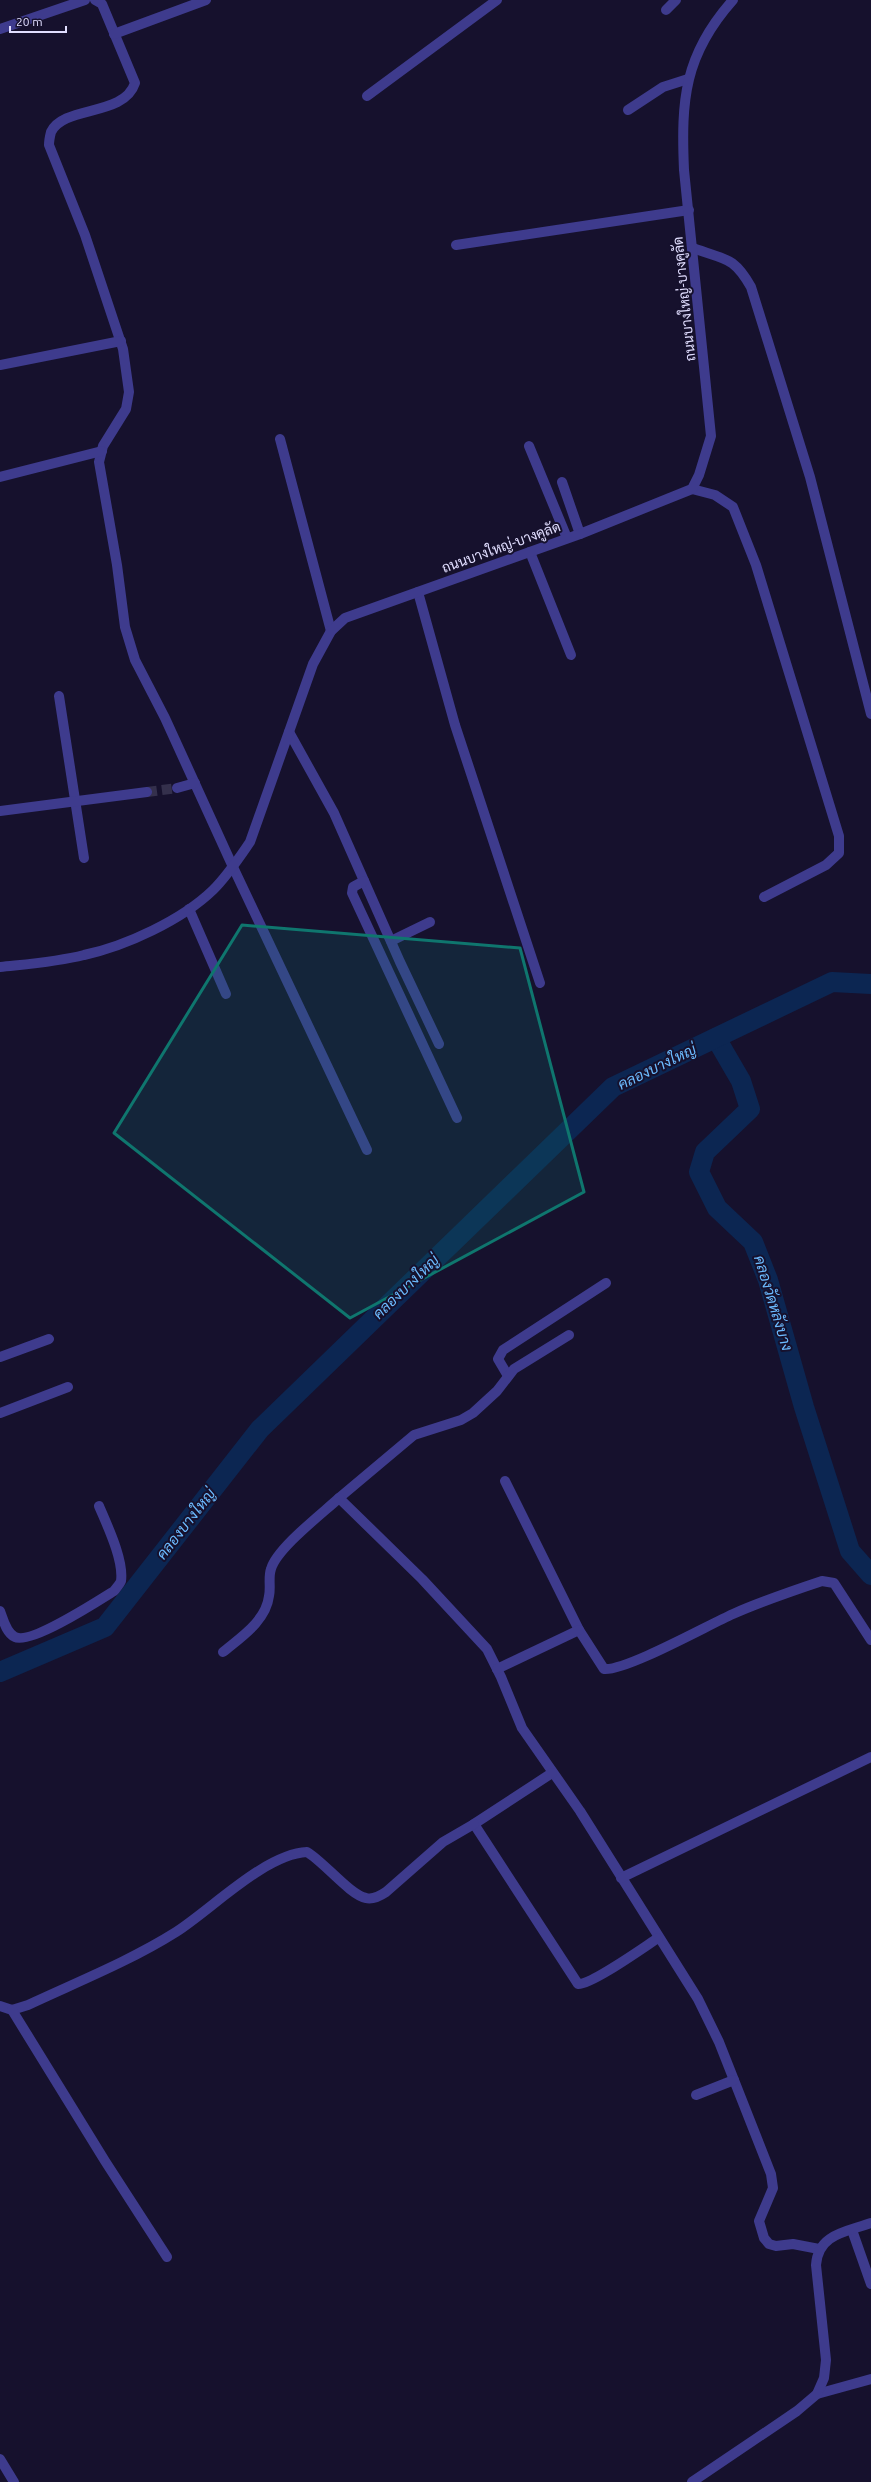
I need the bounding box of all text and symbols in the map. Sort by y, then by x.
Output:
scale bar [10,8,66,34]
text: 20 m [16,15,43,28]
street label: ถนนบางใหญ่-บางคูลัด [670,236,700,362]
street label: ถนนบางใหญ่-บางคูลัด [440,518,563,578]
water label: คลองบางใหญ่ [614,1039,700,1094]
water label: คลองบางใหญ่ [369,1250,444,1323]
water label: คลองวัดหลังบาง [751,1253,796,1353]
water label: คลองบางใหญ่ [152,1484,220,1563]

